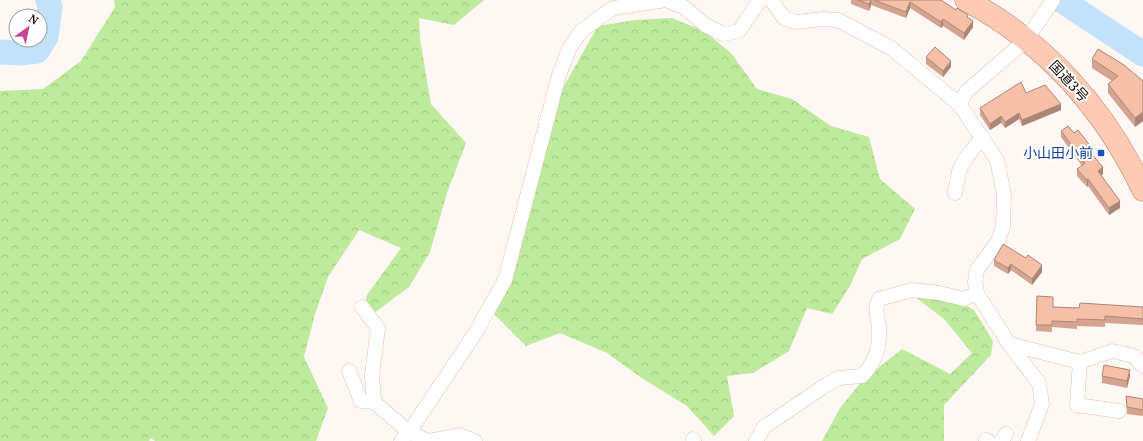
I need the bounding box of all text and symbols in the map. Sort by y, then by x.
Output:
north arrow [8,8,48,48]
text: N [26,11,42,28]
street label: 国道3号 [1045,56,1093,105]
place label: 小山田小前 [1023,143,1093,162]
marker: 小山田小前 [1096,148,1106,158]

